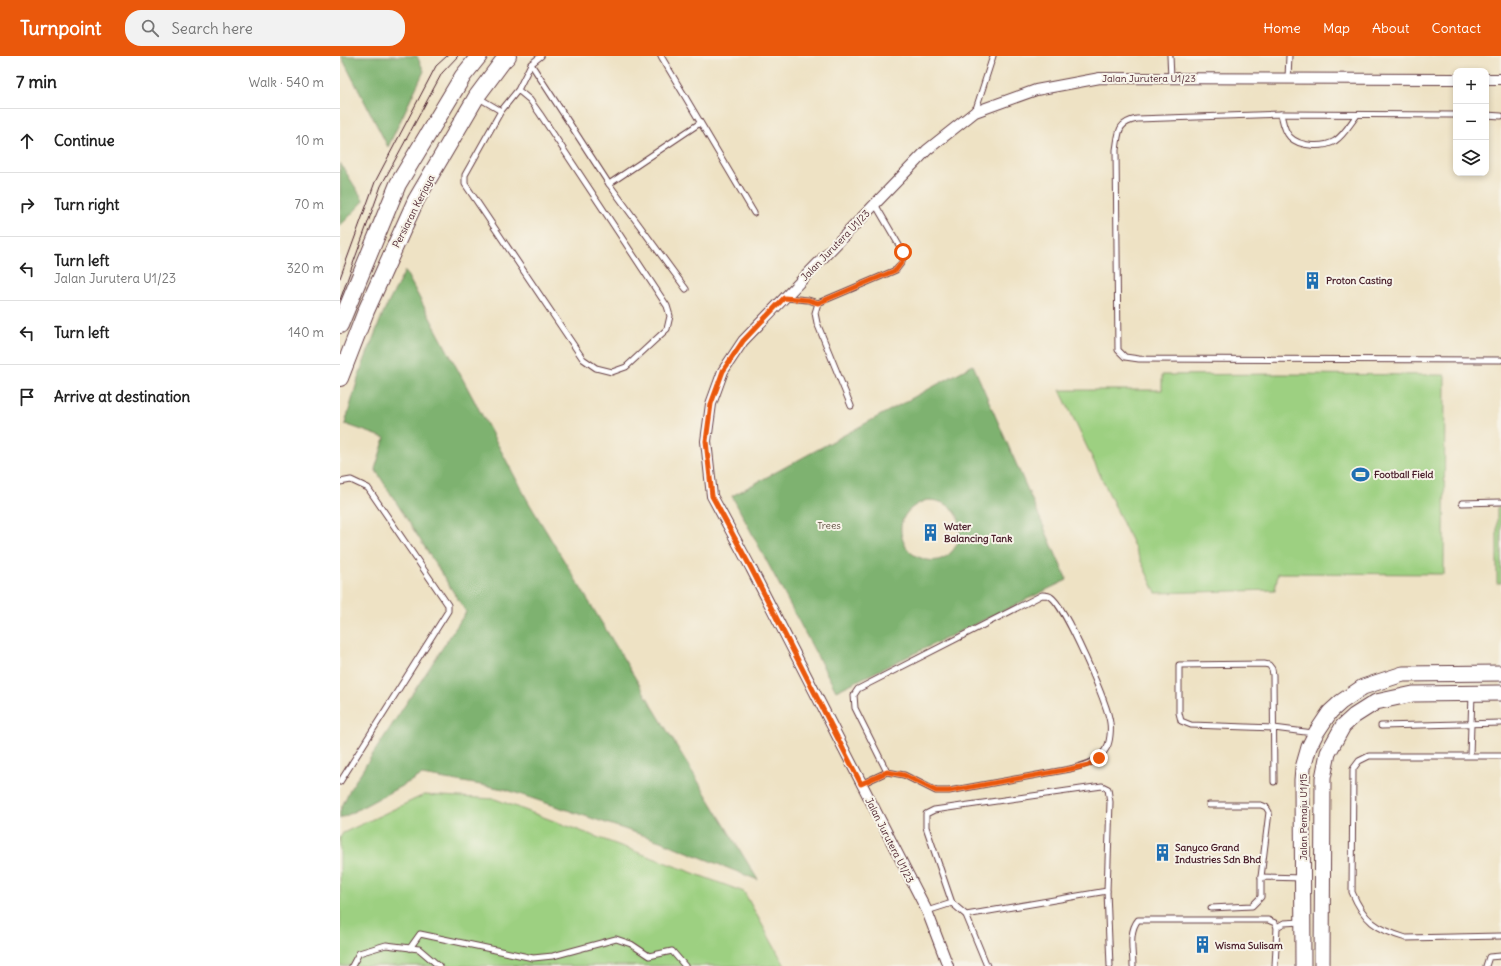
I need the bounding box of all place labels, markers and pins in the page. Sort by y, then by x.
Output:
building icon: Proton Casting [1303,270,1323,290]
place label: Proton Casting [1326,274,1393,287]
sports icon: Football Field [1351,464,1371,484]
place label: Football Field [1374,468,1433,481]
place label: Water Balancing Tank [944,520,1012,545]
building icon: Water Balancing Tank [921,522,941,542]
place label: Sanyco Grand Industries Sdn Bhd [1175,841,1261,866]
building icon: Sanyco Grand Industries Sdn Bhd [1152,843,1172,863]
building icon: Wisma Sulisam [1192,935,1212,955]
place label: Wisma Sulisam [1215,939,1283,952]

